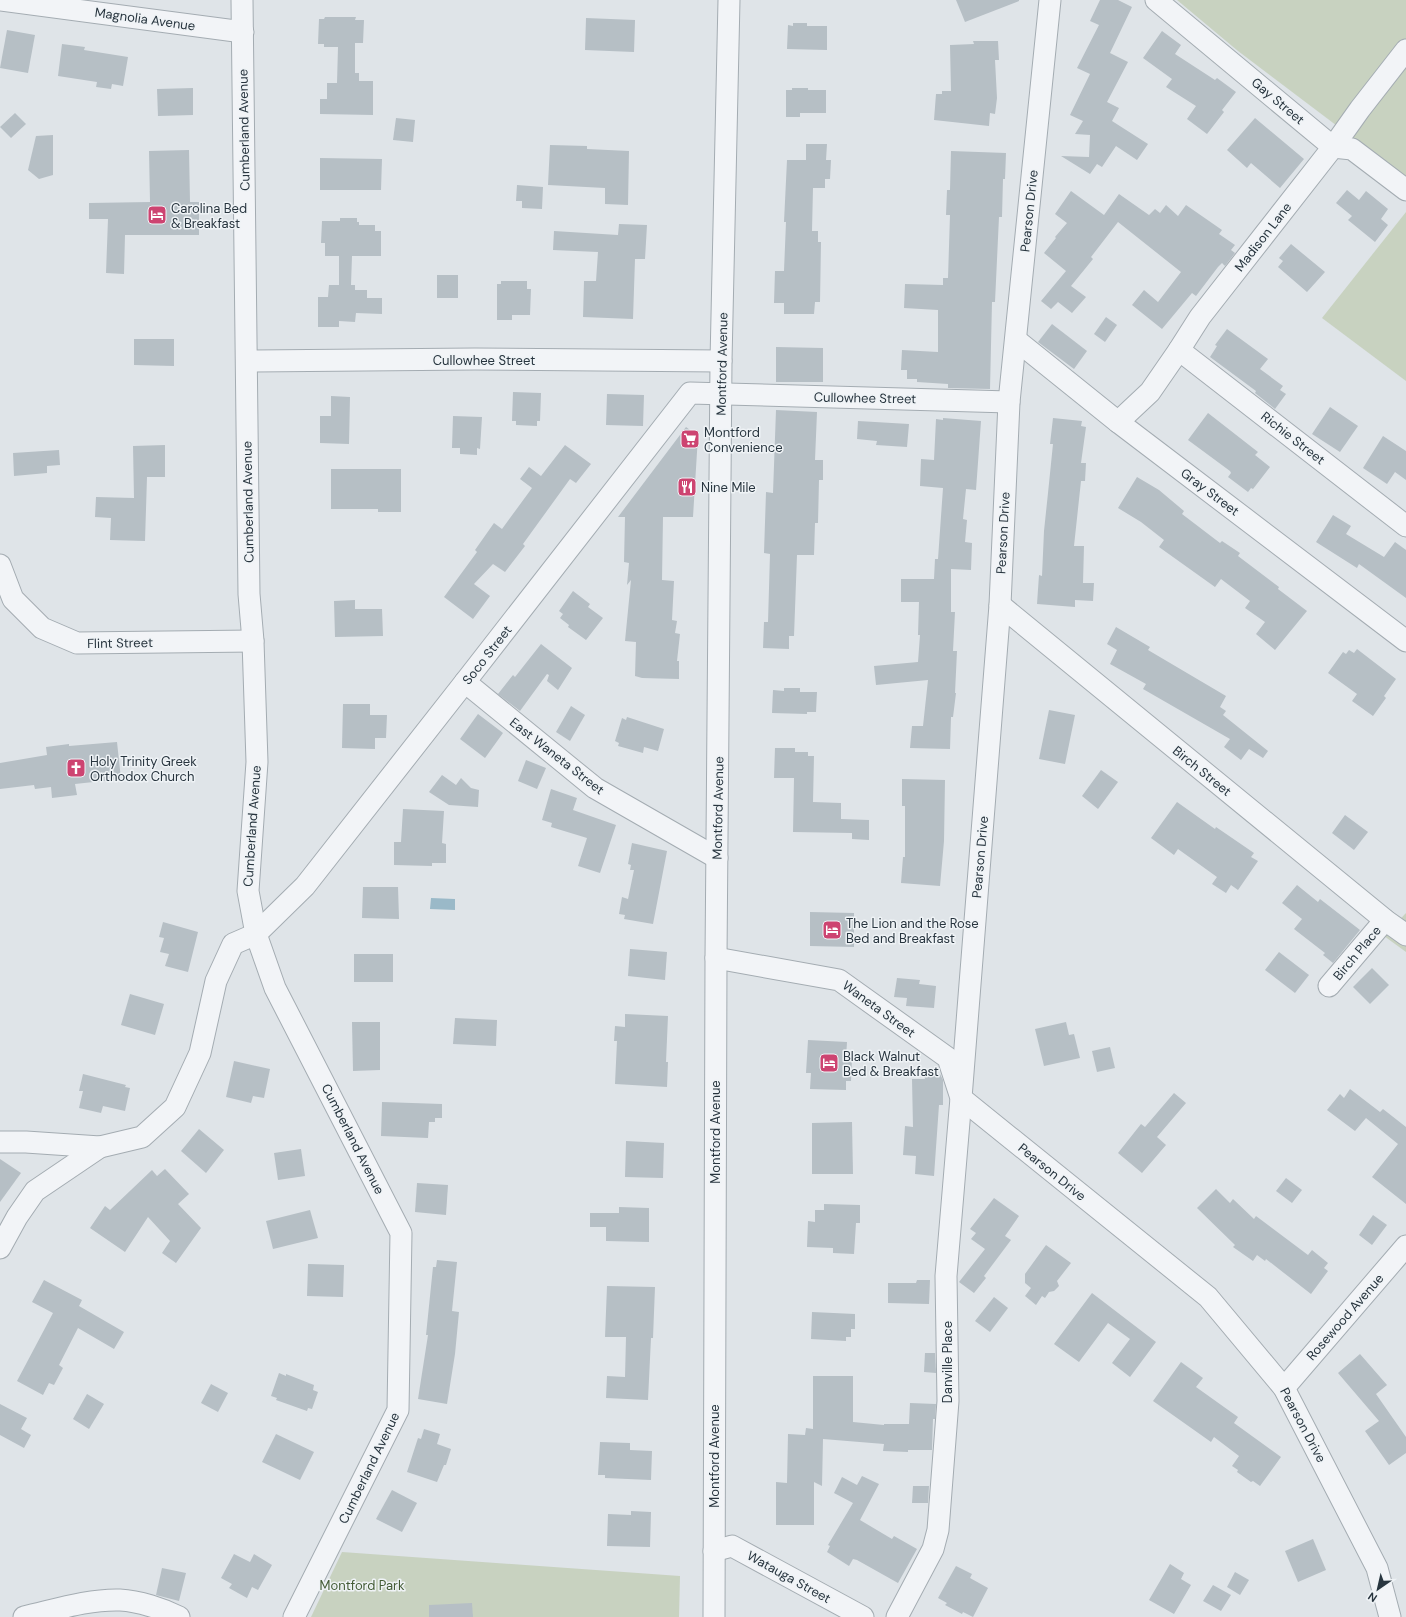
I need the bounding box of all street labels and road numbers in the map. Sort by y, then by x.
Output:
street label: Magnolia Avenue [94,4,196,34]
street label: Cumberland Avenue [234,69,254,191]
street label: Gay Street [1248,74,1308,128]
street label: Pearson Drive [1016,169,1042,253]
street label: Madison Lane [1231,199,1295,275]
street label: Montford Avenue [713,312,731,416]
street label: Cullowhee Street [433,352,535,369]
street label: Cullowhee Street [814,389,916,407]
street label: Richie Street [1258,408,1328,468]
street label: Cumberland Avenue [238,441,258,563]
street label: Gray Street [1177,464,1243,520]
street label: Pearson Drive [992,491,1014,575]
street label: Soco Street [459,622,515,688]
street label: Flint Street [87,634,153,652]
street label: East Waneta Street [506,714,608,798]
street label: Birch Street [1169,742,1235,800]
street label: Montford Avenue [709,756,727,860]
street label: Cumberland Avenue [239,765,265,887]
street label: Pearson Drive [968,815,992,899]
street label: Birch Place [1329,922,1385,984]
street label: Waneta Street [839,977,919,1041]
street label: Montford Avenue [707,1080,724,1184]
street label: Cumberland Avenue [318,1081,388,1197]
street label: Pearson Drive [1015,1139,1089,1205]
street label: Rosewood Avenue [1303,1270,1387,1364]
street label: Danville Place [939,1321,956,1403]
street label: Pearson Drive [1276,1385,1330,1465]
street label: Montford Avenue [706,1404,723,1508]
street label: Cumberland Avenue [335,1409,403,1527]
street label: Watauga Street [744,1547,834,1607]

